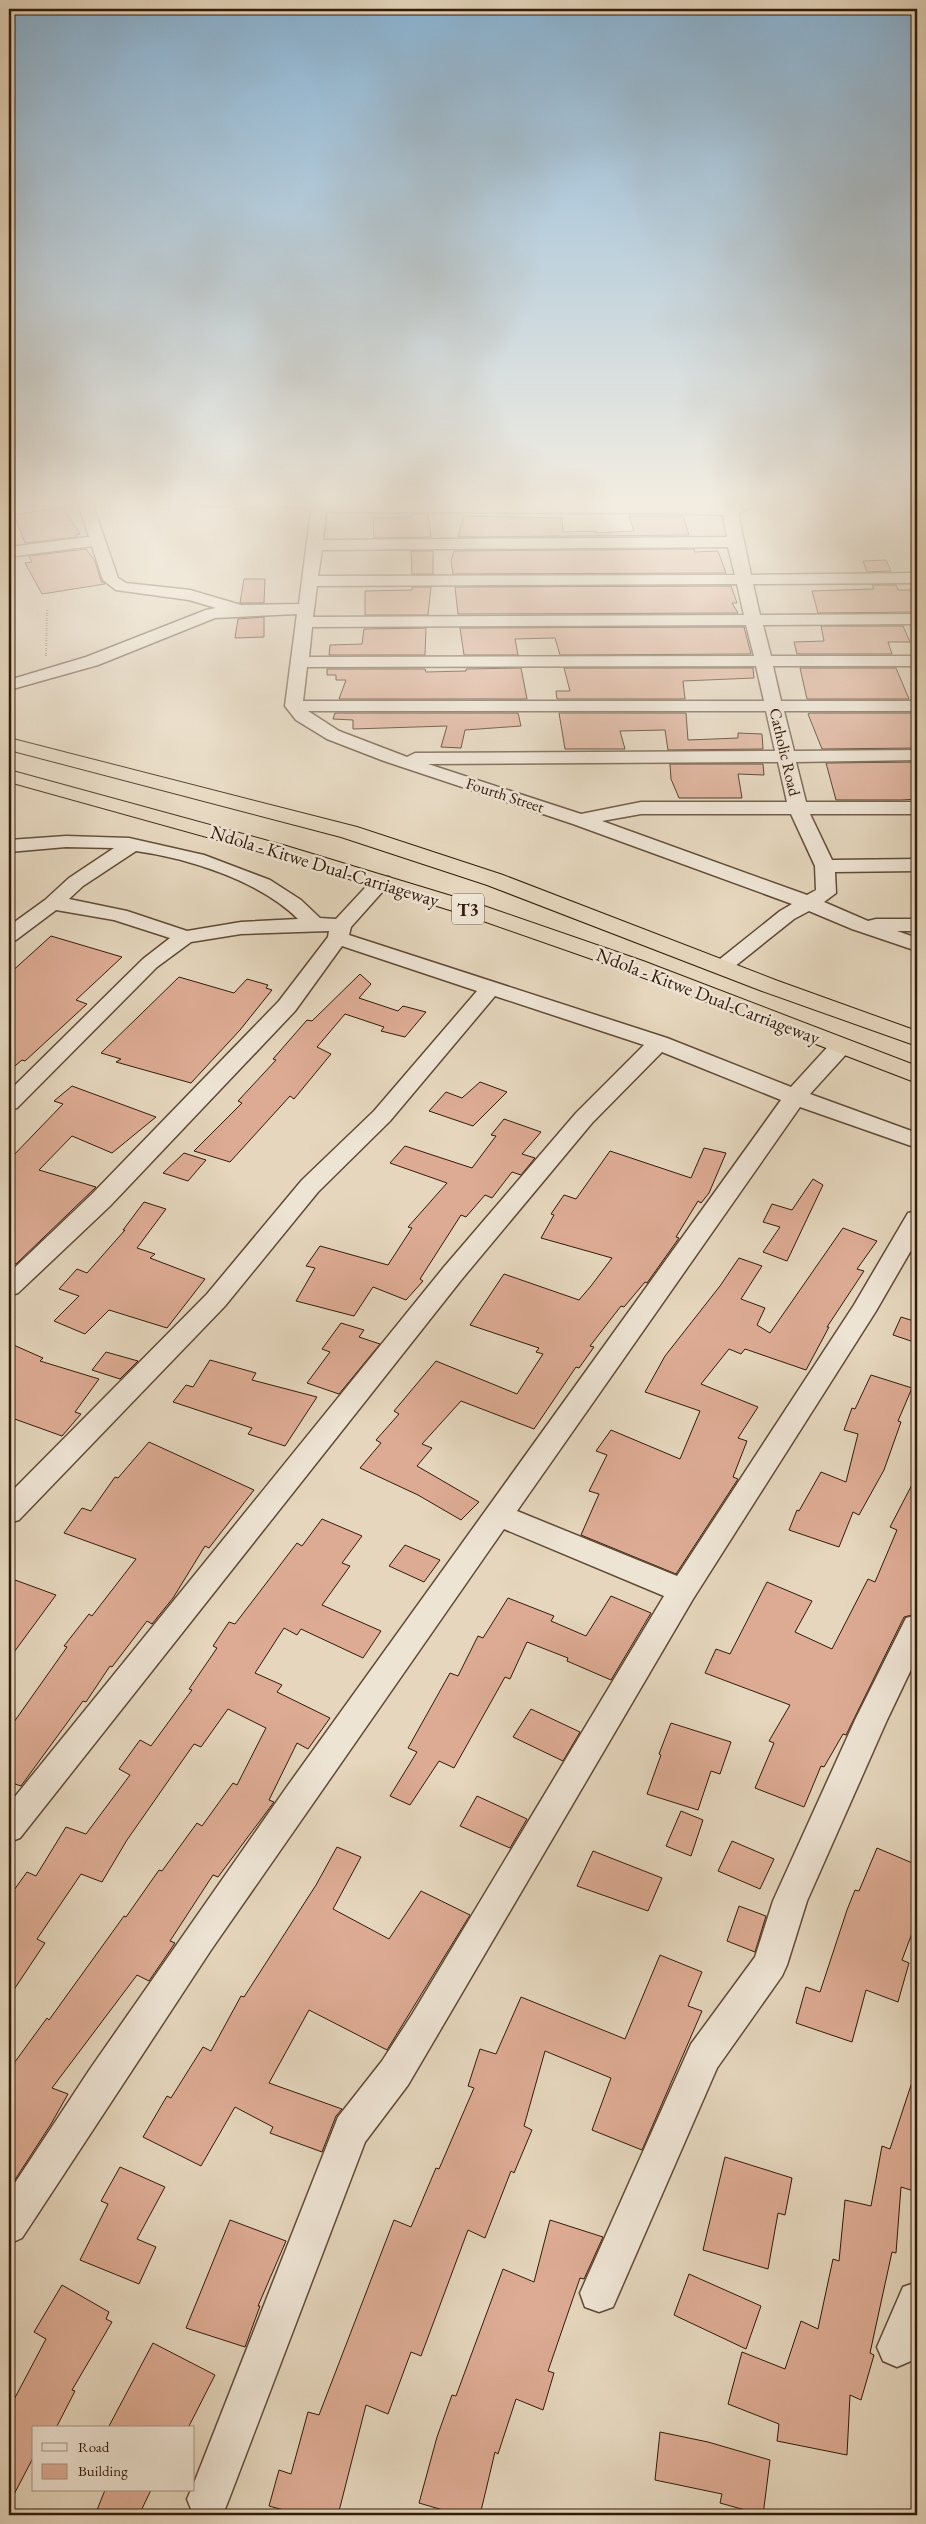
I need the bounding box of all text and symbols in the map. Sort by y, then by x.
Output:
street label: Catholic Road [765,706,806,799]
street label: Fourth Street [463,772,547,818]
street label: Ndola - Kitwe Dual-Carriageway [208,819,443,913]
road number: T3 [452,894,484,924]
street label: Ndola - Kitwe Dual-Carriageway [592,942,824,1051]
legend [32,2426,195,2492]
text: Road [78,2437,110,2456]
text: Building [78,2461,128,2480]

